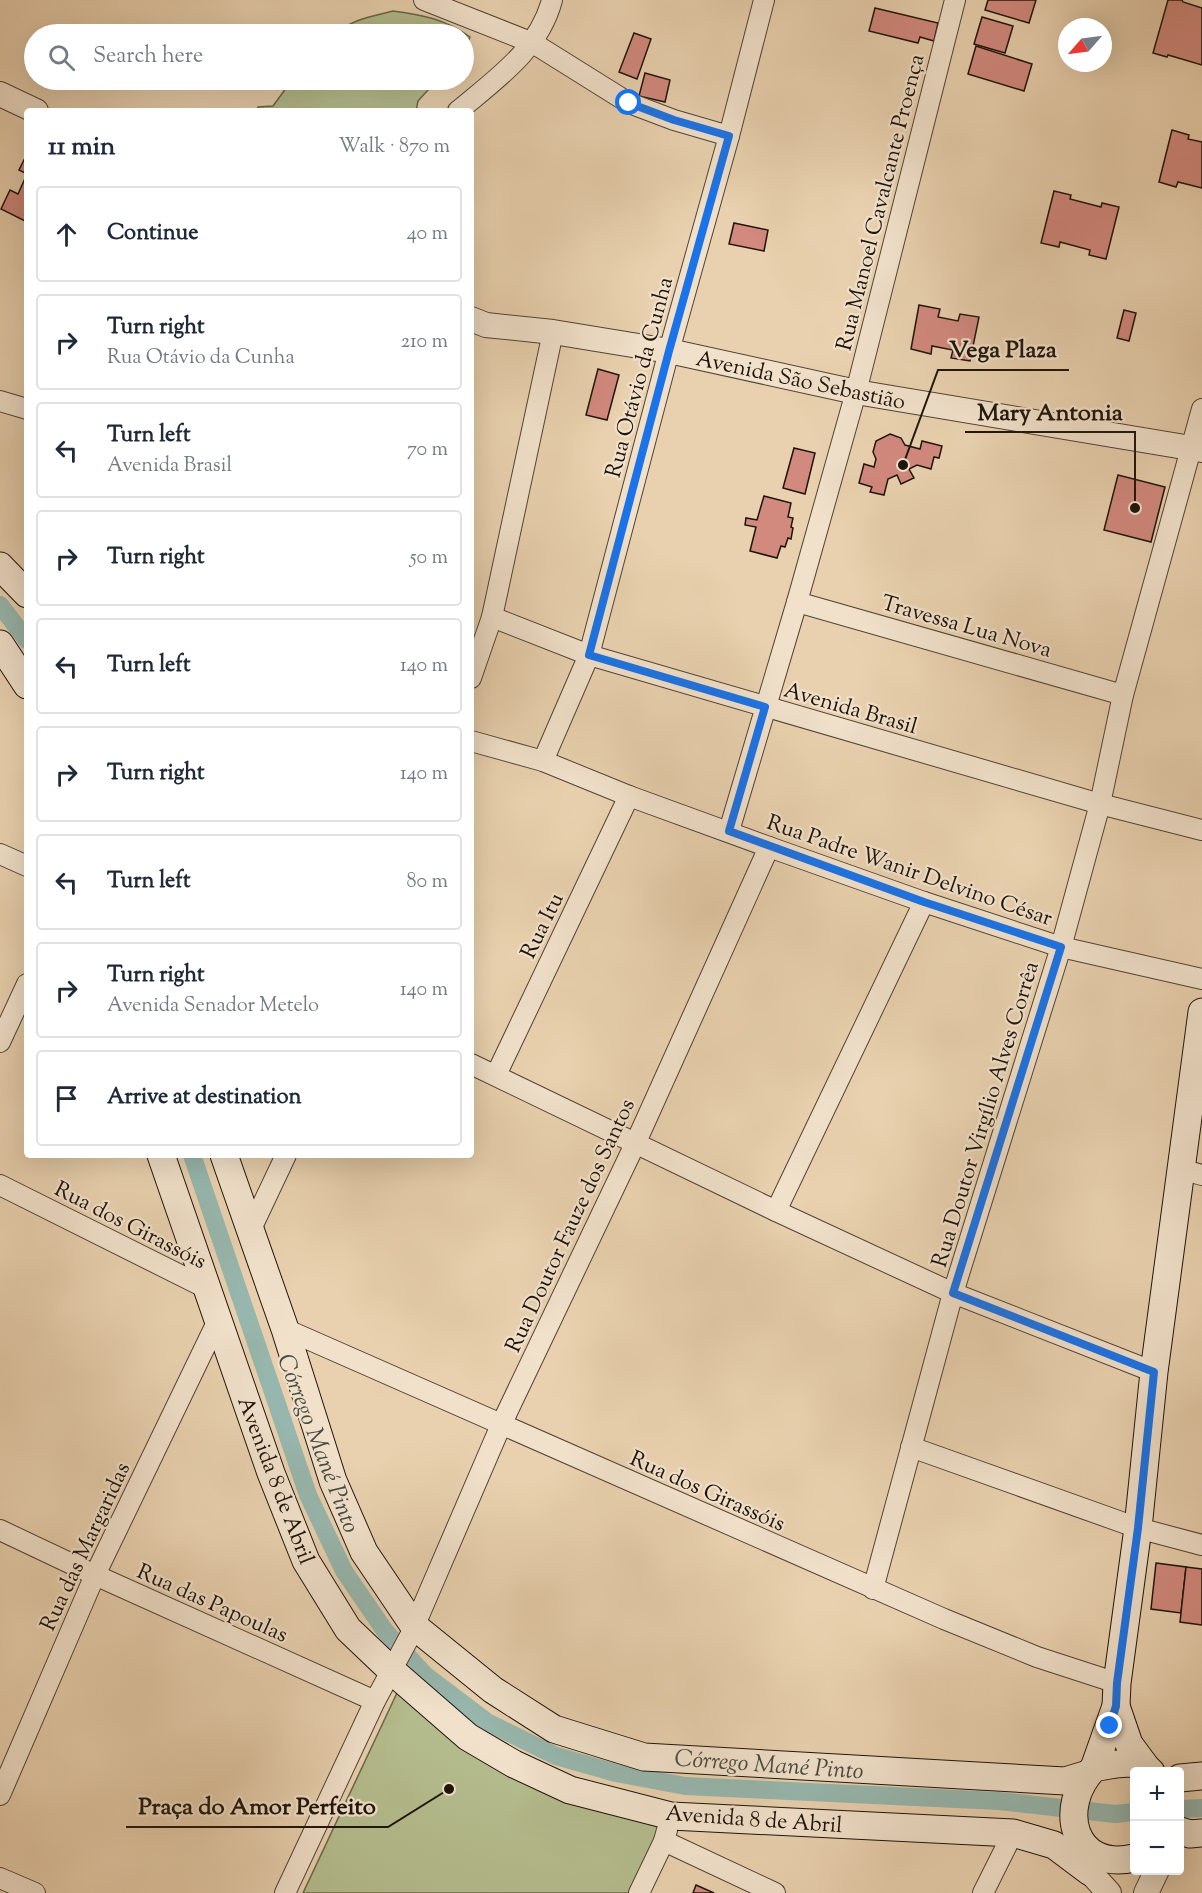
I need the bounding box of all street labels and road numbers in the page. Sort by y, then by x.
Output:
street label: Rua Manoel Cavalcante Proença [830,51,934,354]
street label: Rua Otávio da Cunha [599,274,683,482]
street label: Avenida São Sebastião [693,344,908,420]
street label: Travessa Lua Nova [877,588,1055,668]
street label: Avenida Brasil [780,676,921,744]
street label: Rua Padre Wanir Delvino César [762,808,1056,936]
street label: Rua Itu [514,888,574,965]
street label: Rua Doutor Virgílio Alves Corrêa [925,958,1049,1272]
street label: Rua Doutor Fauze dos Santos [499,1094,645,1358]
street label: Rua dos Girassóis [48,1175,211,1279]
street label: Avenida 8 de Abril [227,1393,321,1570]
street label: Rua dos Girassóis [624,1444,790,1541]
street label: Rua das Margaridas [34,1458,140,1637]
street label: Rua das Papoulas [131,1557,292,1652]
street label: Avenida 8 de Abril [664,1799,843,1843]

